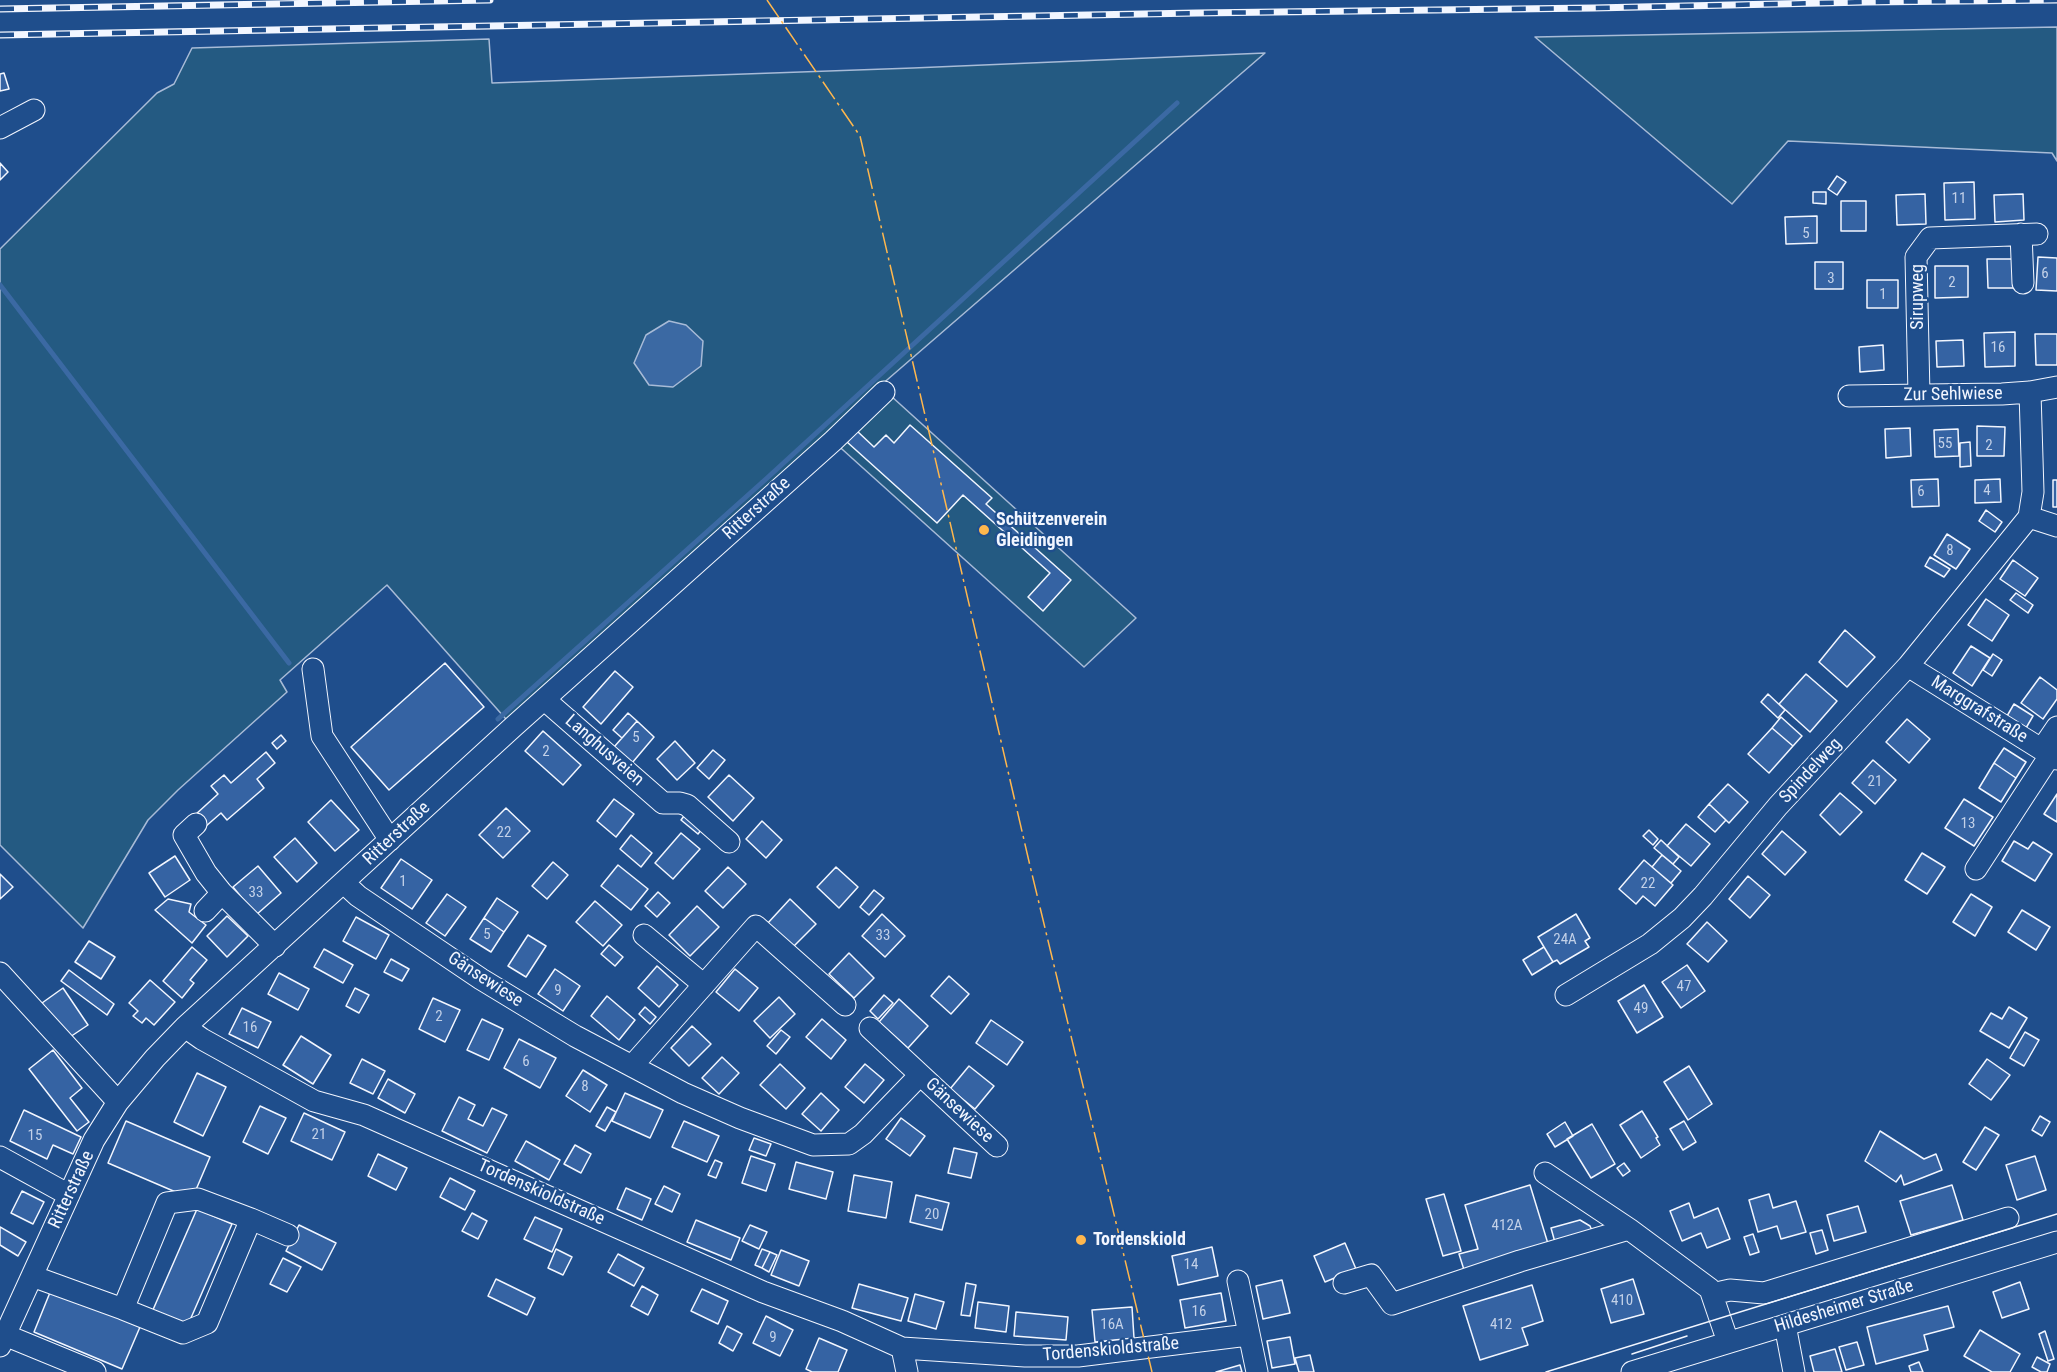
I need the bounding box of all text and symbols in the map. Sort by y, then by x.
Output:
house number: 11 [1952,190,1966,208]
house number: 5 [1802,225,1810,243]
street label: Sirupweg [1907,264,1929,330]
house number: 6 [2041,265,2049,283]
house number: 3 [1827,270,1835,288]
house number: 2 [1948,274,1956,292]
house number: 1 [1879,286,1887,304]
house number: 16 [1991,339,2005,357]
street label: Zur Sehlwiese [1903,383,2003,407]
house number: 55 [1938,435,1952,453]
house number: 2 [1985,437,1993,455]
street label: Ritterstraße [719,473,795,545]
house number: 4 [1983,482,1991,500]
house number: 6 [1917,483,1925,501]
place label: Schützenverein Gleidingen [996,509,1107,552]
marker: Schützenverein Gleidingen [977,523,991,537]
house number: 8 [1946,542,1954,560]
street label: Marggrafstraße [1927,672,2031,748]
street label: Langhusveien [560,711,648,791]
house number: 5 [632,729,640,747]
street label: Spindelweg [1775,734,1847,808]
house number: 2 [542,743,550,761]
house number: 21 [1868,773,1882,791]
street label: Ritterstraße [359,798,435,870]
house number: 13 [1961,815,1975,833]
house number: 22 [497,824,511,842]
house number: 1 [399,873,407,891]
house number: 22 [1641,875,1655,893]
house number: 33 [249,884,263,902]
house number: 5 [483,926,491,944]
house number: 33 [876,927,890,945]
house number: 24A [1553,931,1577,949]
street label: Gänsewiese [443,948,527,1012]
house number: 47 [1677,978,1691,996]
house number: 9 [554,982,562,1000]
house number: 49 [1634,1000,1648,1018]
house number: 2 [435,1008,443,1026]
house number: 16 [243,1019,257,1037]
house number: 6 [522,1053,530,1071]
street label: Gänsewiese [920,1074,998,1148]
house number: 8 [581,1078,589,1096]
house number: 21 [312,1126,326,1144]
house number: 15 [28,1127,42,1145]
street label: Ritterstraße [45,1148,99,1232]
street label: Tordenskioldstraße [474,1155,608,1231]
house number: 20 [925,1206,939,1224]
house number: 412A [1492,1217,1522,1235]
place label: Tordenskiold [1093,1229,1186,1251]
marker: Tordenskiold [1074,1233,1088,1247]
house number: 14 [1184,1256,1198,1274]
street label: Hildesheimer Straße [1772,1276,1916,1338]
house number: 410 [1611,1292,1633,1310]
house number: 16 [1192,1303,1206,1321]
house number: 16A [1100,1316,1124,1334]
house number: 412 [1490,1316,1512,1334]
house number: 9 [769,1329,777,1347]
street label: Tordenskioldstraße [1042,1333,1180,1367]

